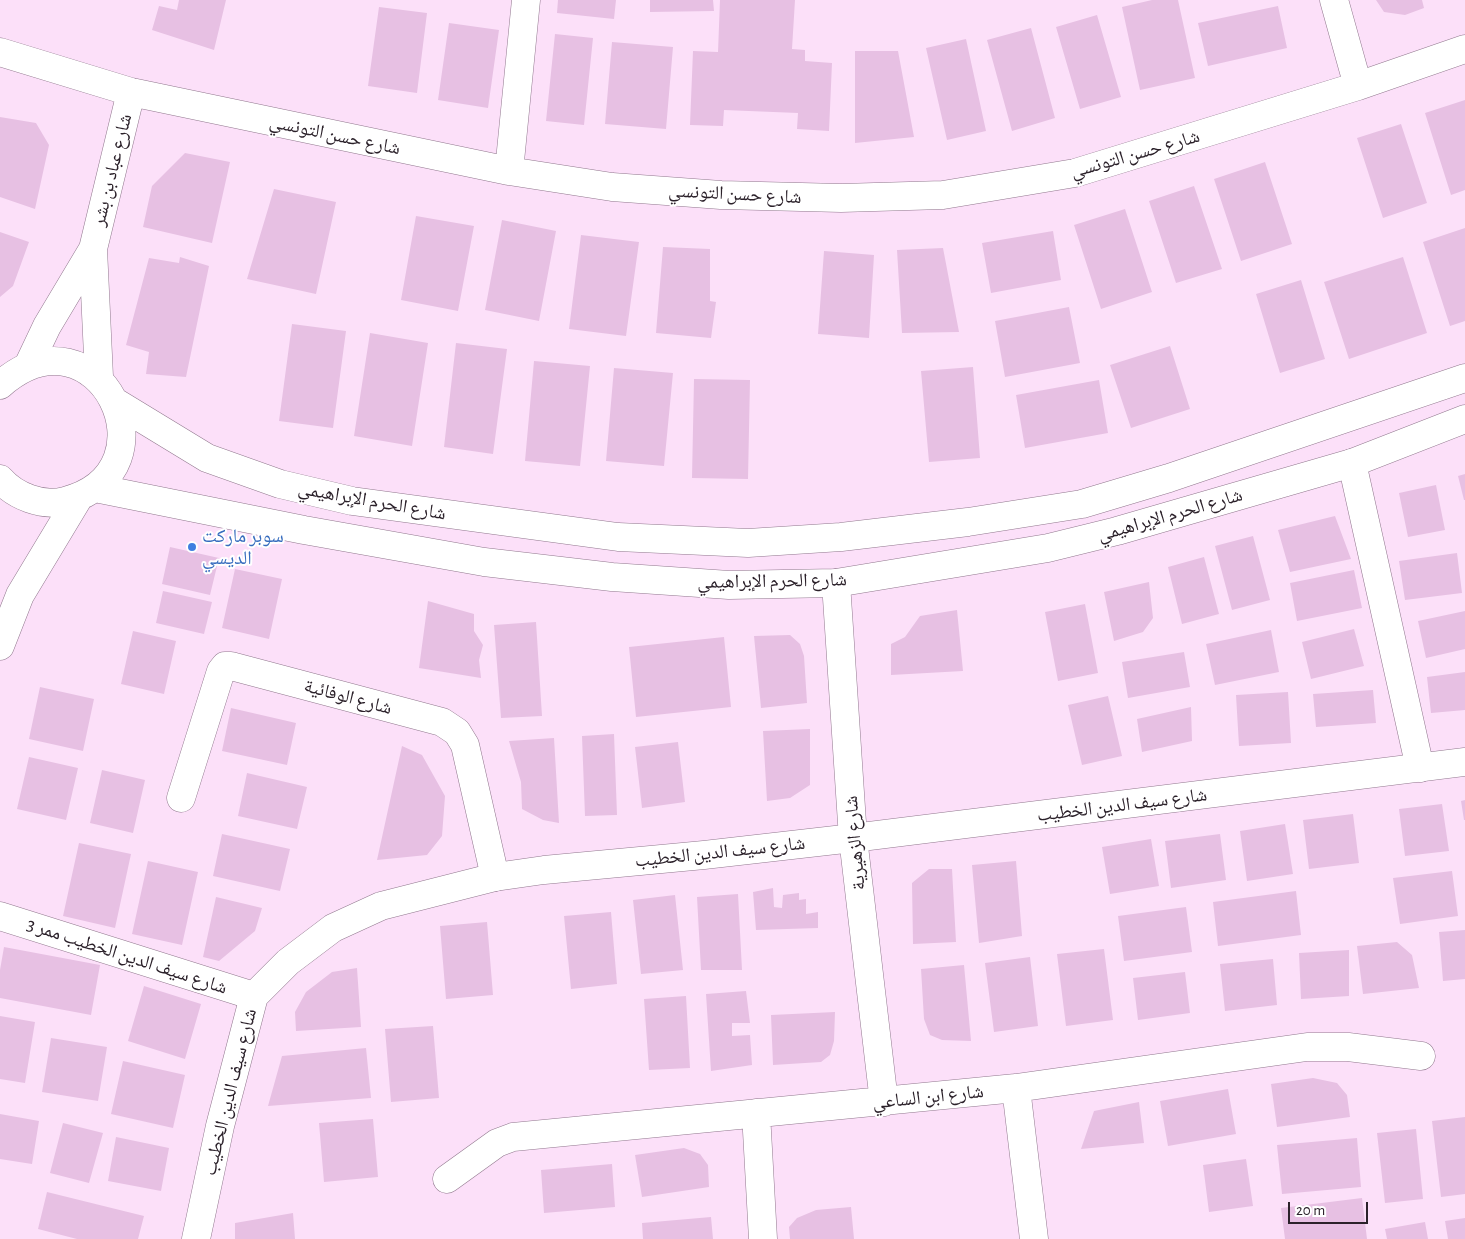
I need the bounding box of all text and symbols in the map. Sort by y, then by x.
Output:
street label: شارع حسن التونسي [267,110,403,160]
street label: شارع عباد بن بشر [87,111,137,229]
street label: شارع حسن التونسي [1068,125,1202,183]
street label: شارع حسن التونسي [668,179,802,209]
street label: شارع الحرم الإبراهيمي [296,477,448,525]
street label: شارع الحرم الإبراهيمي [1095,483,1245,547]
place label: سوبر ماركت الديسي [202,525,284,569]
marker: سوبر ماركت الديسي [186,541,198,553]
street label: شارع الحرم الإبراهيمي [697,568,847,594]
street label: شارع الوفائية [302,674,394,720]
street label: شارع سيف الدين الخطيب [1036,783,1208,827]
street label: شارع الزهيرية [840,795,870,891]
street label: شارع سيف الدين الخطيب [634,832,806,872]
street label: شارع سيف الدين الخطيب ممر 3 [24,913,230,999]
street label: شارع سيف الدين الخطيب [198,1006,262,1178]
street label: شارع ابن الساعي [871,1080,985,1114]
scale bar [1290,1192,1370,1224]
text: 20 m [1296,1203,1325,1218]

